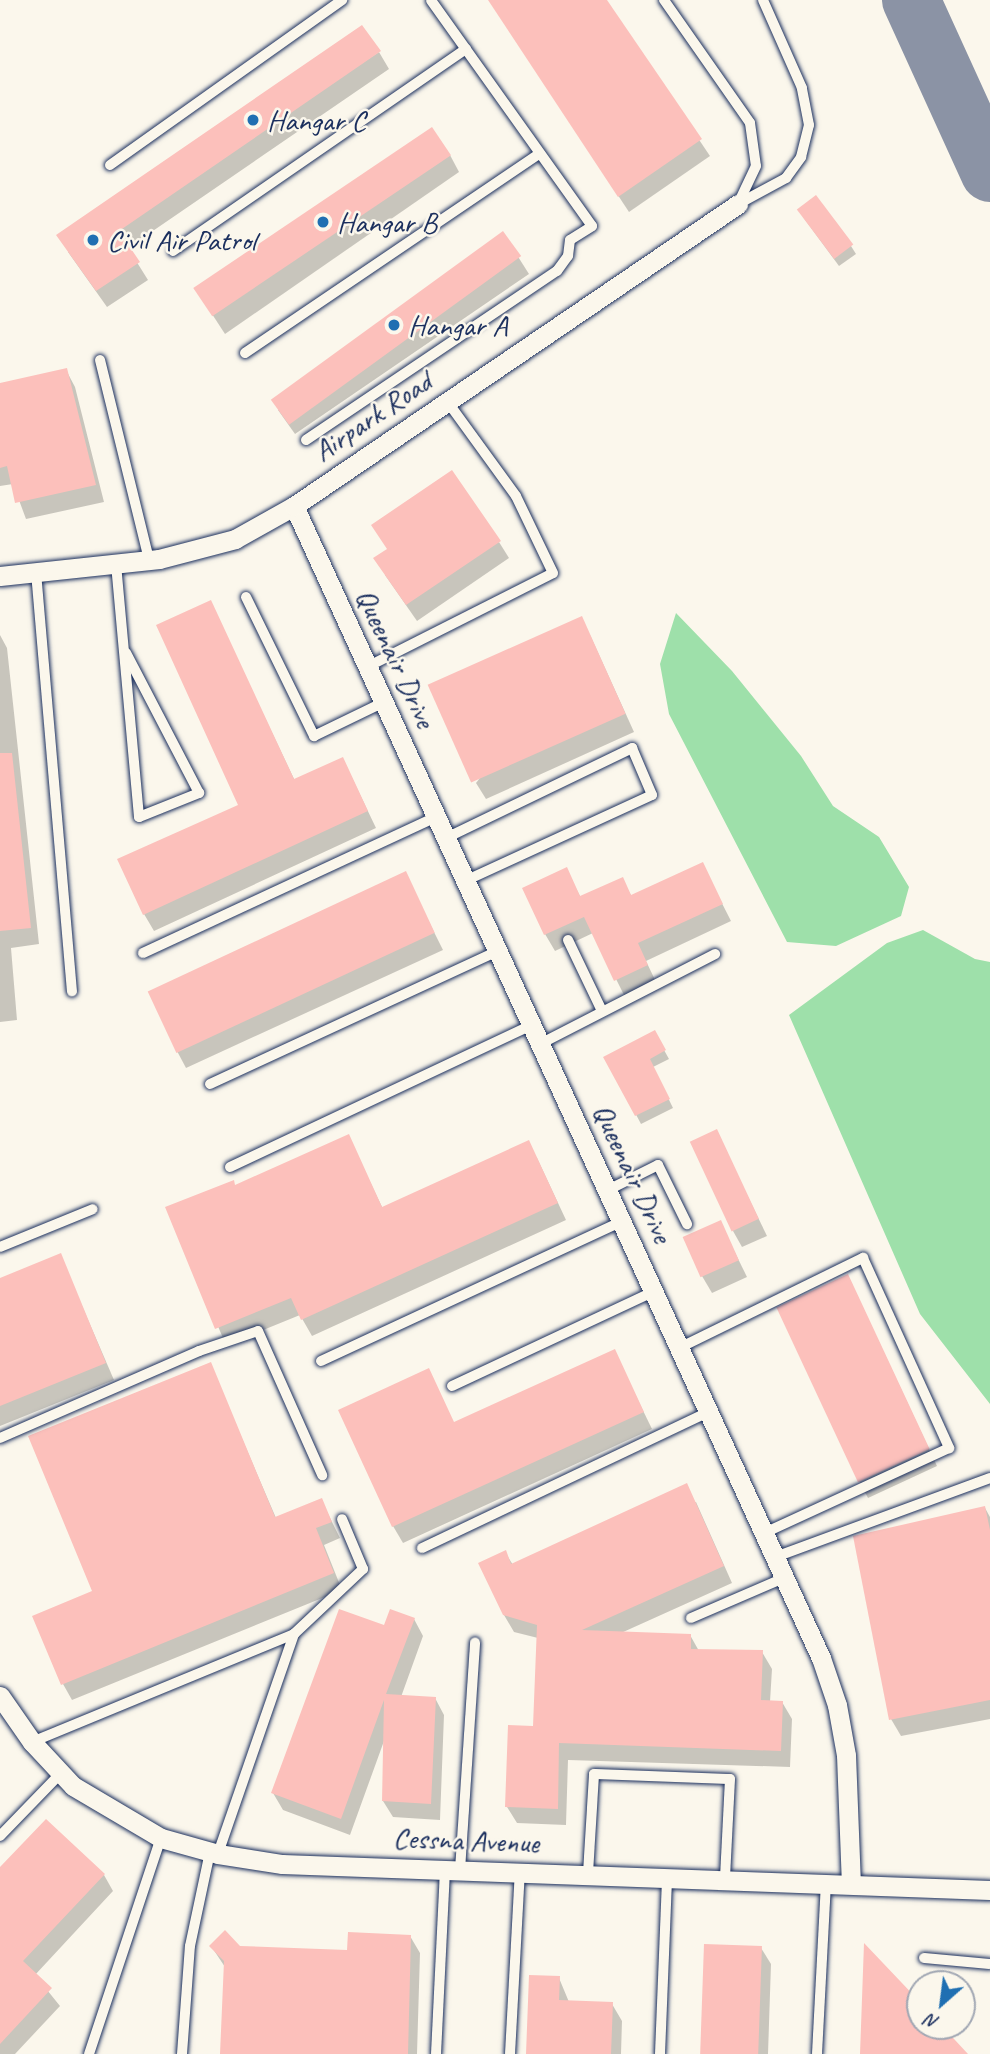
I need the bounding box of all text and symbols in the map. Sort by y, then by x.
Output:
place label: Hangar C [267,102,365,138]
marker: Hangar C [245,112,261,128]
place label: Hangar B [337,204,437,240]
marker: Hangar B [315,214,331,230]
place label: Civil Air Patrol [107,222,256,258]
marker: Civil Air Patrol [85,232,101,248]
place label: Hangar A [408,307,507,343]
marker: Hangar A [386,317,402,333]
street label: Airpark Road [306,364,438,468]
street label: Queenair Drive [348,583,444,733]
street label: Queenair Drive [585,1098,681,1248]
street label: Cessna Avenue [392,1819,540,1861]
north arrow [906,1970,976,2040]
text: N [921,2008,943,2035]

